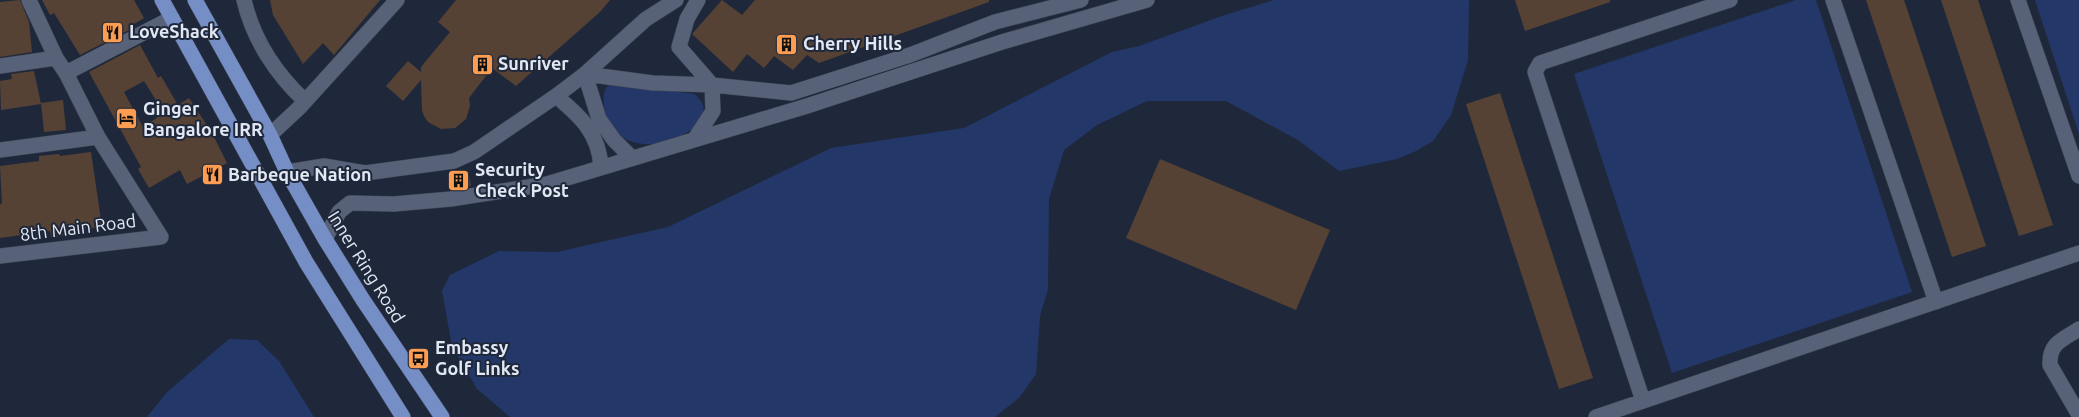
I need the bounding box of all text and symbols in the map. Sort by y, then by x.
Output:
restaurant icon: LoveShack [101,20,125,44]
place label: LoveShack [129,21,219,41]
building icon: Cherry Hills [775,32,799,56]
place label: Cherry Hills [803,33,902,53]
building icon: Sunriver [470,52,494,76]
place label: Sunriver [498,53,569,73]
place label: Ginger Bangalore IRR [143,98,263,139]
hotel icon: Ginger Bangalore IRR [115,107,139,131]
place label: Security Check Post [475,159,569,200]
restaurant icon: Barbeque Nation [200,163,224,187]
place label: Barbeque Nation [228,164,372,184]
building icon: Security Check Post [447,168,471,192]
street label: Inner Ring Road [324,207,409,326]
street label: 8th Main Road [19,210,137,244]
place label: Embassy Golf Links [435,337,519,378]
bus stop icon: Embassy Golf Links [407,346,431,370]

